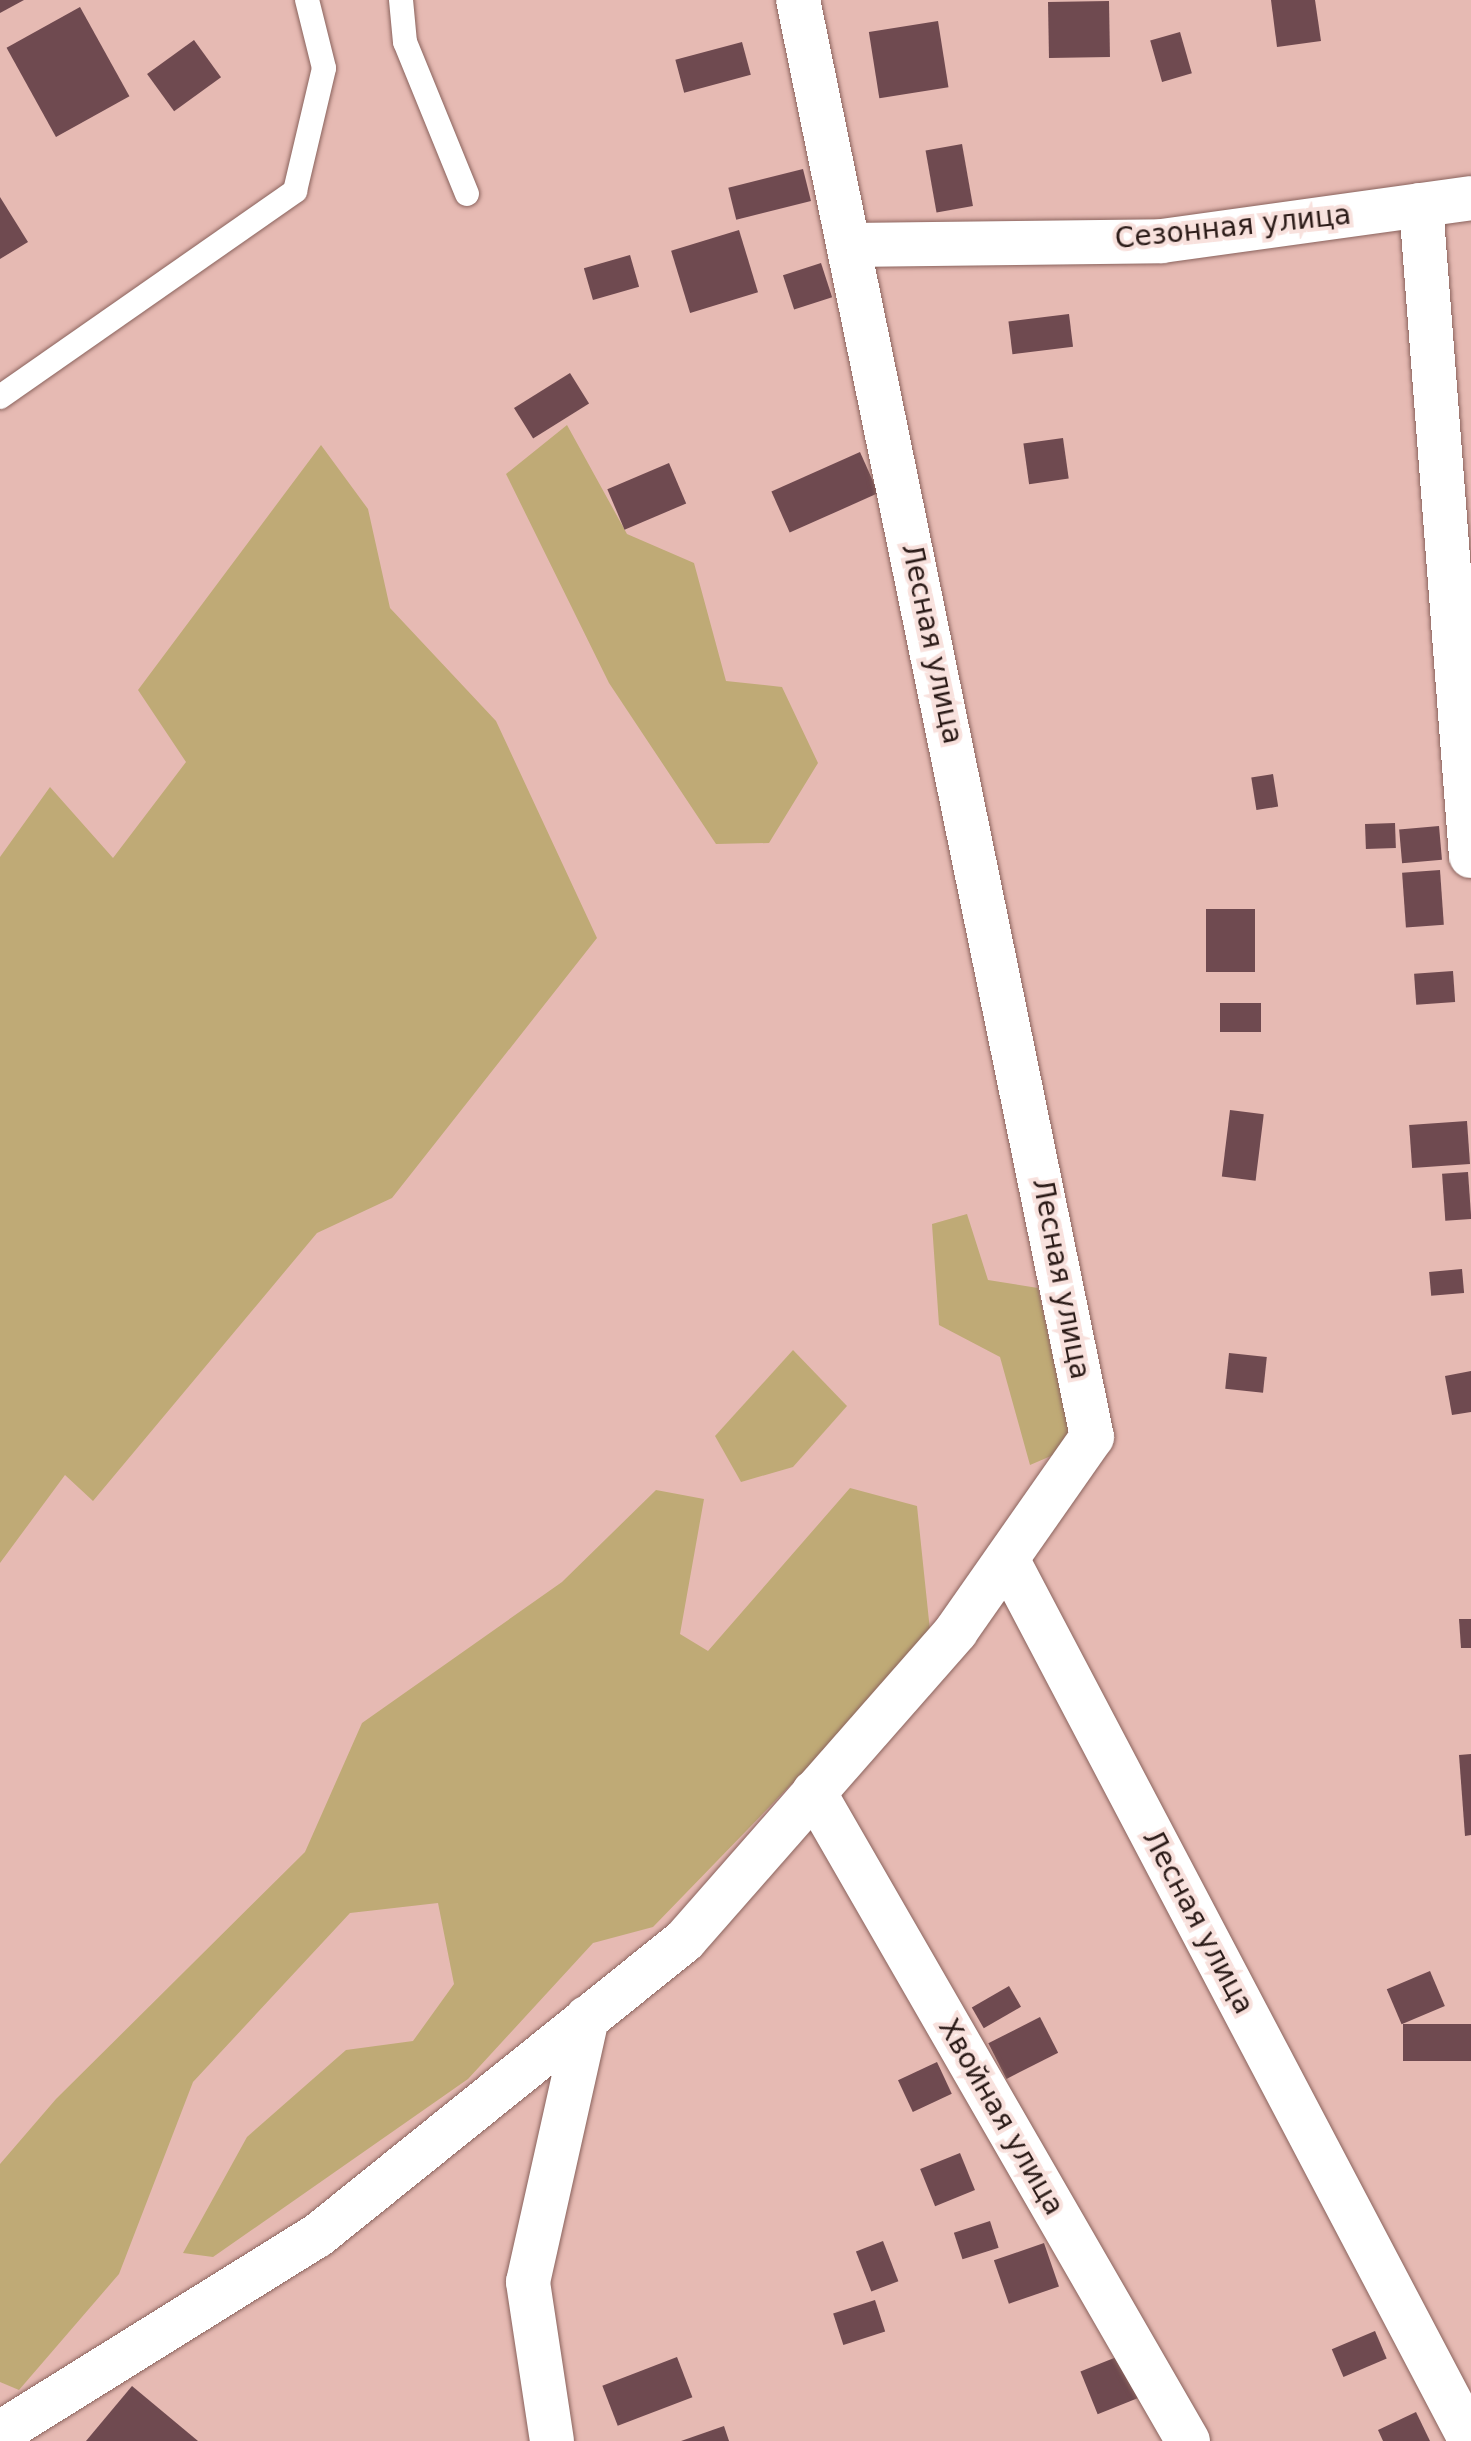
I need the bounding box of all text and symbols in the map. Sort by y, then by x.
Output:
street label: Сезонная улица [1113,198,1353,256]
street label: Лесная улица [894,541,970,747]
street label: Лесная улица [1025,1176,1097,1382]
street label: Лесная улица [1135,1824,1261,2020]
street label: Хвойная улица [931,2013,1071,2221]

